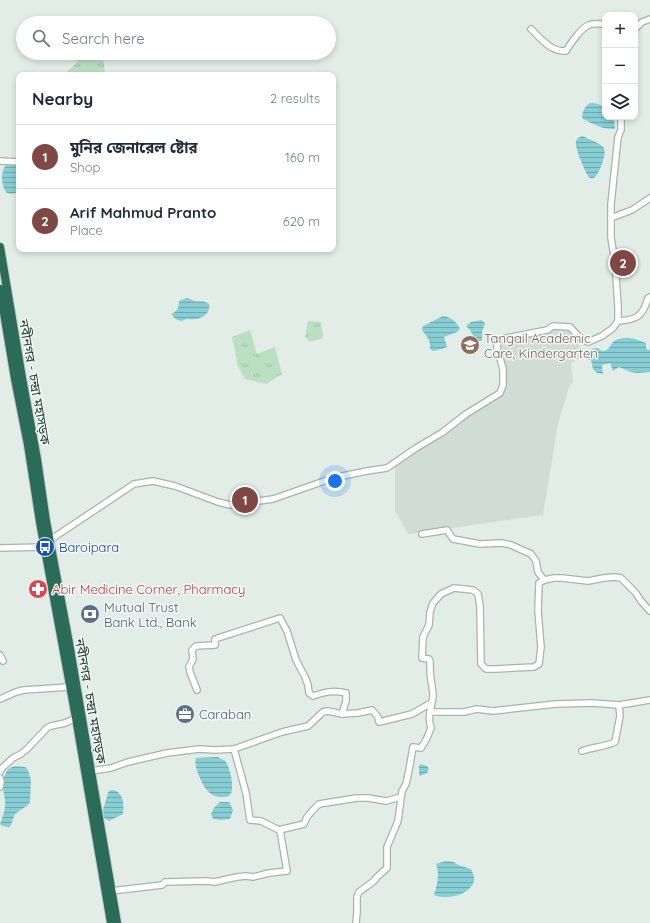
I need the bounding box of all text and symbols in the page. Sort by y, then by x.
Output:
map controls [602,12,638,120]
button: + [602,12,638,48]
search box [16,16,336,60]
icon: search [30,27,52,49]
text: Search here [62,29,145,48]
button: − [602,48,638,84]
button: layers [602,84,638,120]
text: Nearby [32,88,93,109]
text: 2 results [270,90,320,106]
text: মুনির জেনারেল ষ্টোর [70,138,197,157]
text: 1 [42,149,48,165]
text: 160 m [285,149,320,165]
text: Shop [70,159,100,175]
text: Arif Mahmud Pranto [70,203,216,222]
text: 2 [41,213,49,229]
text: 620 m [283,213,320,229]
text: Place [70,222,103,238]
pin: 2 [610,248,636,278]
street label: নবীনগর - চন্দ্রা মহাসড়ক [16,317,54,446]
place label: Tangail Academic Care, Kindergarten [484,330,598,361]
school or university icon: Tangail Academic Care, Kindergarten [459,334,481,356]
your location [325,471,345,491]
pin: 1 [232,485,258,515]
bus stop icon: Baroipara [34,536,56,558]
place label: Baroipara [59,539,119,555]
pharmacy icon: Abir Medicine Corner, Pharmacy [27,578,49,600]
place label: Abir Medicine Corner, Pharmacy [52,581,245,597]
place label: Mutual Trust Bank Ltd., Bank [104,599,197,630]
bank icon: Mutual Trust Bank Ltd., Bank [79,603,101,625]
street label: নবীনগর - চন্দ্রা মহাসড়ক [72,636,110,765]
office icon: Caraban [174,703,196,725]
place label: Caraban [199,706,251,722]

